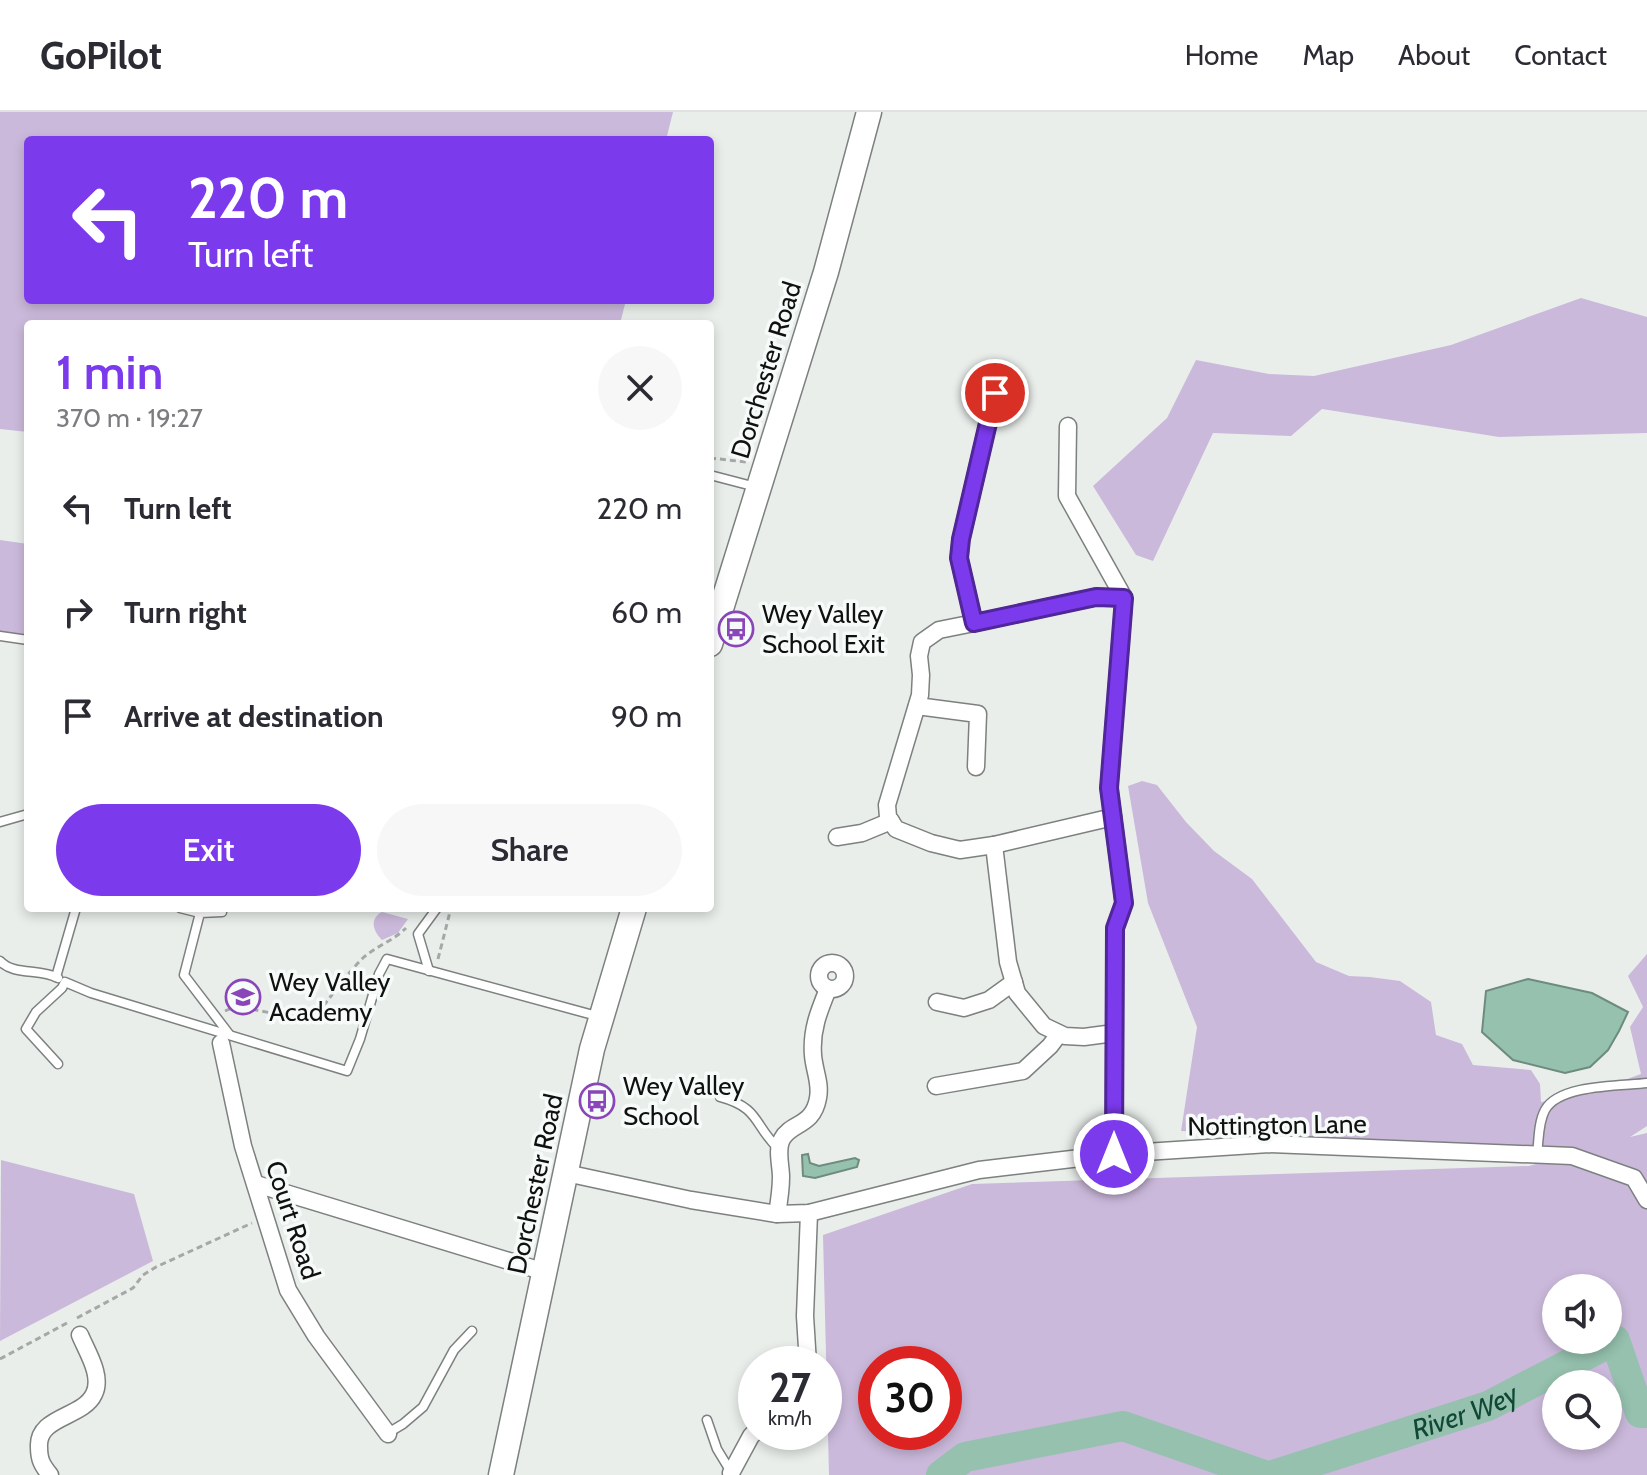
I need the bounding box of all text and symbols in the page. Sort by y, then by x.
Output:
text: GoPilot [40,32,162,79]
text: Home [1185,38,1258,72]
text: Map [1302,38,1354,72]
text: About [1398,38,1470,72]
text: Contact [1514,38,1607,72]
text: 220 m [188,164,348,232]
icon: left [56,168,160,272]
text: Turn left [188,232,313,276]
street label: Dorchester Road [724,278,808,462]
text: 1 min [56,343,163,401]
button: close [598,346,682,430]
pin [961,359,1029,427]
icon: arrive [973,371,1017,415]
text: 370 m · 19:27 [56,402,203,434]
icon: left [56,486,100,530]
text: Turn left [124,490,232,527]
text: 220 m [597,490,682,527]
icon: right [56,590,100,634]
text: Turn right [124,594,247,631]
text: 60 m [611,594,682,631]
place label: Wey Valley School Exit [762,598,885,660]
bus stop icon: Wey Valley School Exit [717,610,755,648]
icon: arrive [56,694,100,738]
text: Arrive at destination [124,698,384,735]
text: 90 m [611,698,682,735]
button: Exit [56,804,361,896]
button: Share [377,804,682,896]
place label: Wey Valley Academy [269,966,391,1028]
school or university icon: Wey Valley Academy [224,978,262,1016]
place label: Wey Valley School [623,1070,745,1132]
bus stop icon: Wey Valley School [578,1082,616,1120]
street label: Dorchester Road [500,1091,570,1277]
street label: Nottington Lane [1187,1107,1367,1143]
position arrow [1072,1112,1156,1196]
street label: Court Road [259,1157,327,1283]
map controls [1542,1274,1622,1450]
button: sound [1542,1274,1622,1354]
speed limit sign: 30 [858,1346,962,1450]
text: 27 [769,1363,811,1412]
button: search [1542,1370,1622,1450]
water label: River Wey [1408,1376,1525,1446]
text: km/h [768,1406,812,1430]

